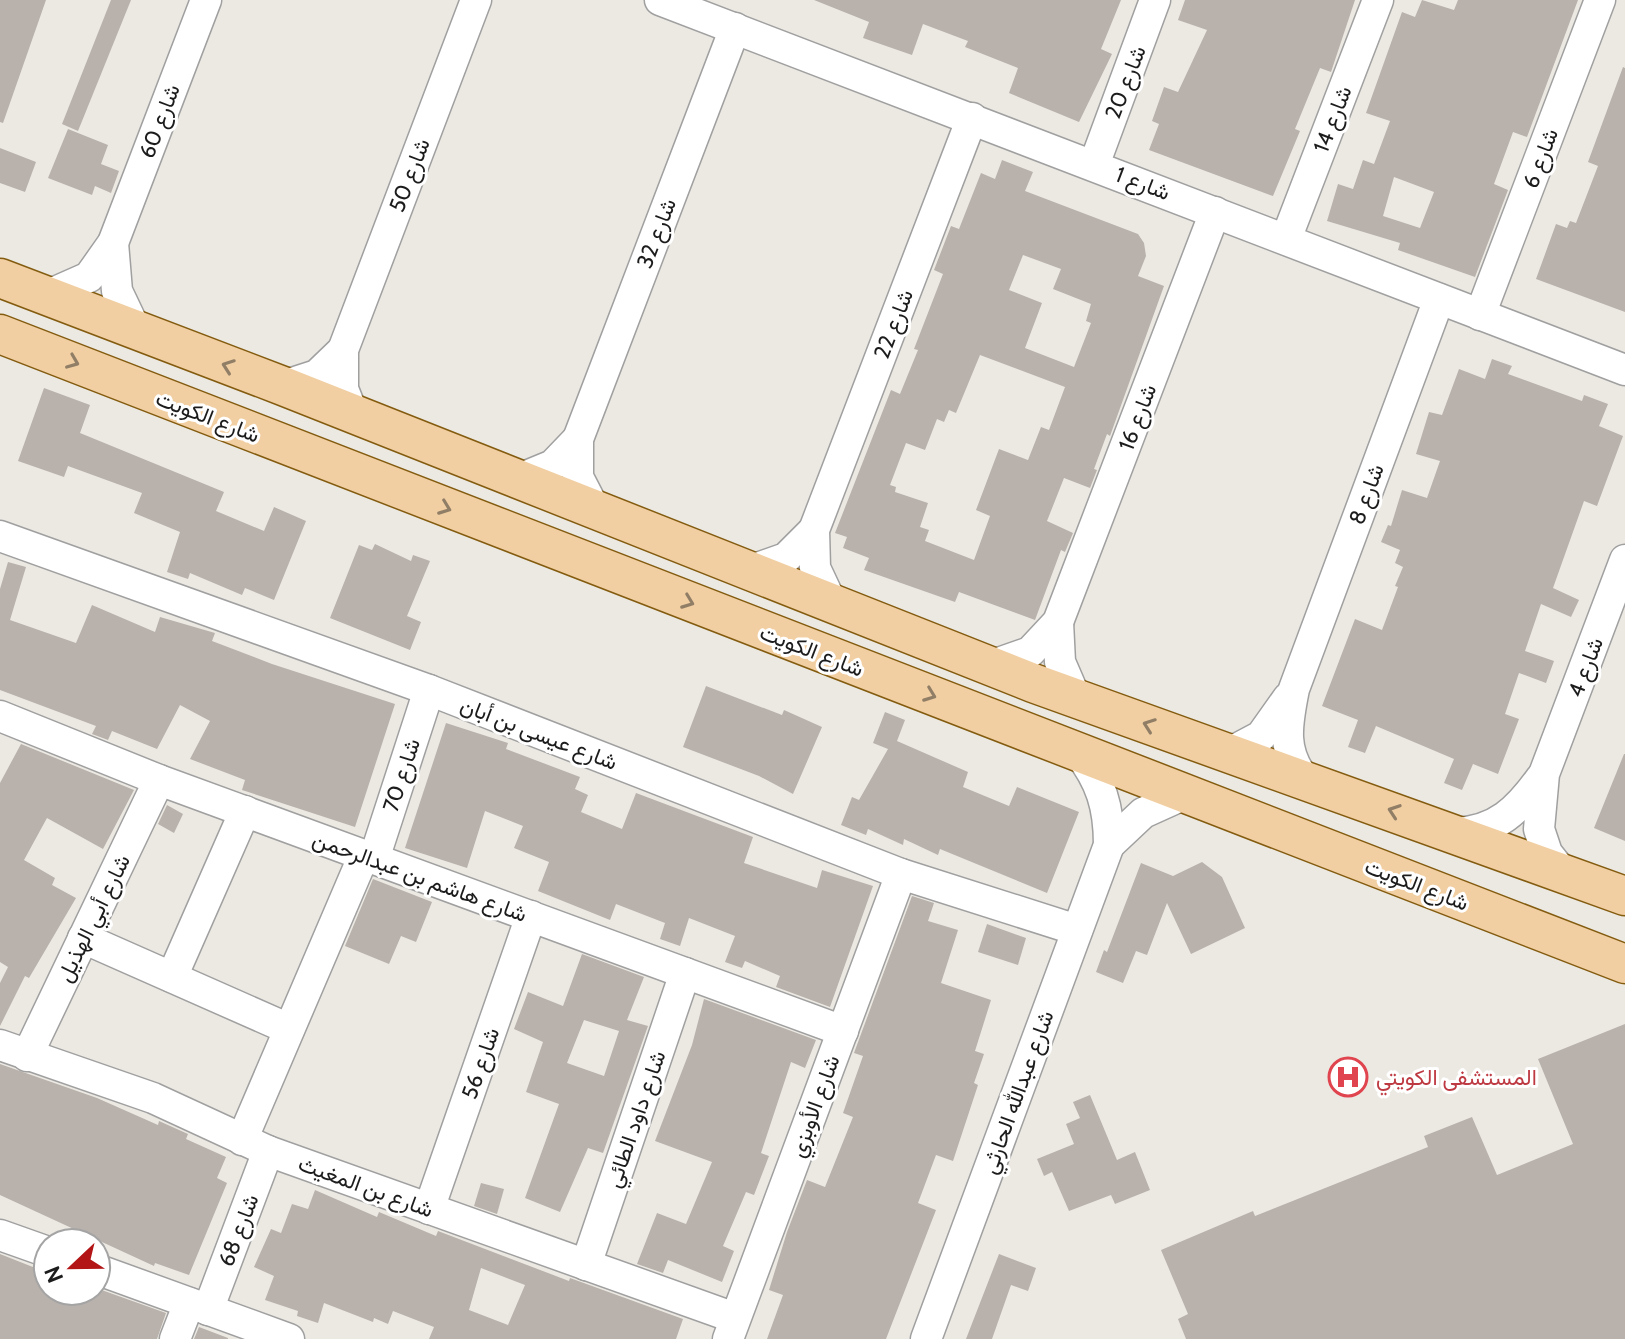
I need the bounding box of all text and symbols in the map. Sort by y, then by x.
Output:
street label: شارع 20 [1099,42,1153,123]
street label: شارع 60 [133,80,187,162]
street label: شارع 14 [1307,82,1358,157]
street label: شارع 6 [1517,125,1565,192]
street label: شارع 50 [383,135,437,216]
street label: شارع 1 [1111,161,1174,207]
street label: شارع 32 [631,194,683,272]
street label: شارع 22 [868,286,920,363]
one-way arrow [65,352,79,369]
one-way arrow [222,359,236,376]
street label: شارع 16 [1113,380,1163,455]
street label: شارع الكويت [152,384,264,450]
street label: شارع 8 [1343,460,1391,529]
one-way arrow [437,498,451,515]
one-way arrow [680,592,694,609]
street label: شارع الكويت [756,618,868,684]
street label: شارع 4 [1562,633,1610,701]
one-way arrow [922,685,936,702]
street label: شارع عيسى بن أبان [456,691,621,777]
one-way arrow [1143,718,1157,734]
street label: شارع 70 [377,735,427,816]
one-way arrow [1388,805,1402,821]
street label: شارع هاشم بن عبدالرحمن [309,825,531,929]
street label: شارع أبي الهذيل [51,850,140,989]
street label: شارع الكويت [1361,852,1473,918]
street label: شارع عبدالله الحارثي [975,1007,1064,1179]
street label: شارع 56 [456,1024,506,1103]
street label: شارع داود الطائي [599,1047,676,1193]
street label: شارع الأوبزي [783,1051,850,1163]
hospital icon: المستشفى الكويتي [1327,1056,1369,1098]
place label: المستشفى الكويتي [1376,1064,1537,1096]
street label: شارع بن المغيث [294,1150,437,1224]
street label: شارع 68 [212,1190,265,1270]
north arrow [32,1227,112,1307]
text: N [38,1262,69,1287]

